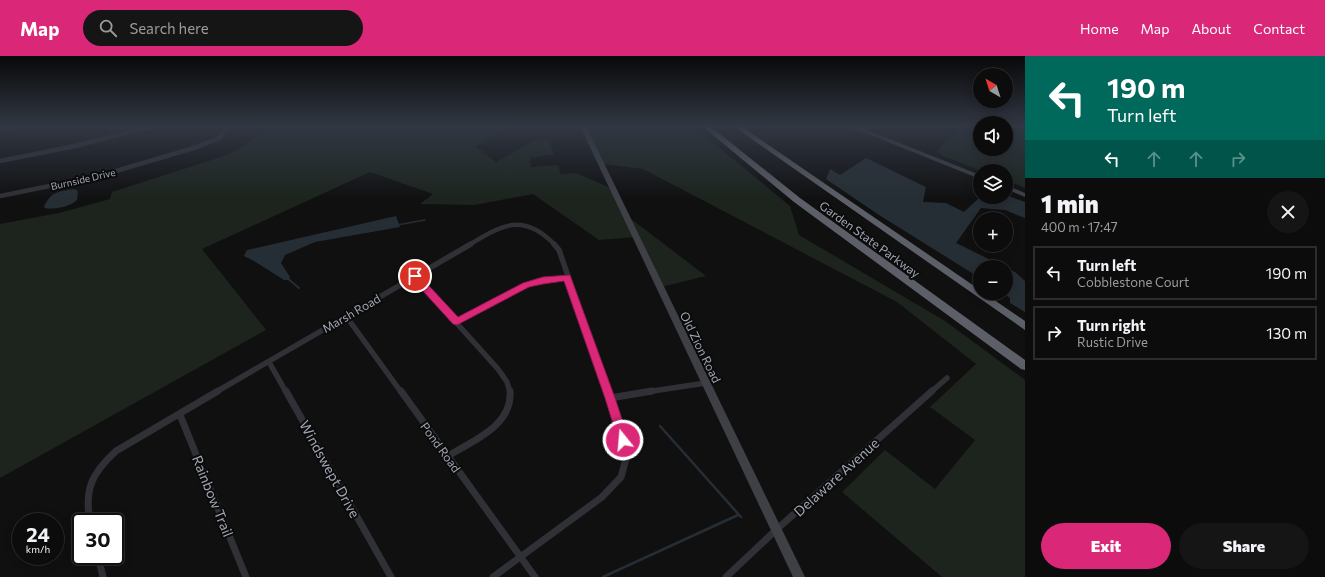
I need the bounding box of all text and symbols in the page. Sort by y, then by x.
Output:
search box [83,10,363,46]
text: Map [20,17,59,40]
icon: search [97,17,119,39]
text: Search here [129,19,209,37]
text: Home [1080,20,1119,37]
text: Map [1141,20,1169,37]
text: About [1191,20,1231,37]
text: Contact [1253,20,1305,37]
north arrow [973,68,1013,108]
map controls [973,68,1013,300]
text: 190 m [1107,70,1185,104]
icon: left [1041,72,1093,124]
text: Turn left [1107,104,1176,126]
button: sound [973,116,1013,156]
icon: left [1101,148,1123,170]
icon: ahead [1143,148,1165,170]
icon: ahead [1185,148,1207,170]
icon: right [1227,148,1249,170]
button: layers [973,164,1013,204]
street label: Burnside Drive [49,166,117,192]
text: 1 min [1041,189,1099,218]
button: close [1267,191,1309,233]
street label: Garden State Parkway [817,198,923,280]
button: + [973,212,1013,252]
text: 400 m · 17:47 [1041,219,1118,235]
text: Turn left [1077,256,1136,274]
pin [398,259,432,293]
button: − [973,260,1013,300]
icon: left [1043,262,1065,284]
text: 190 m [1266,264,1307,282]
icon: arrive [404,265,426,287]
text: Cobblestone Court [1077,274,1189,290]
street label: Marsh Road [319,291,383,335]
street label: Old Zion Road [678,309,724,385]
text: Turn right [1077,316,1146,334]
icon: right [1043,322,1065,344]
text: 130 m [1266,324,1307,342]
text: Rustic Drive [1077,334,1148,350]
street label: Windswept Drive [296,417,364,521]
street label: Pond Road [418,419,464,475]
position arrow [602,419,644,461]
street label: Delaware Avenue [790,434,882,520]
street label: Rainbow Trail [189,453,237,539]
speed limit sign: 30 [72,513,124,565]
text: 24 [26,522,50,546]
button: Exit [1041,523,1171,569]
button: Share [1179,523,1309,569]
text: km/h [26,543,50,555]

